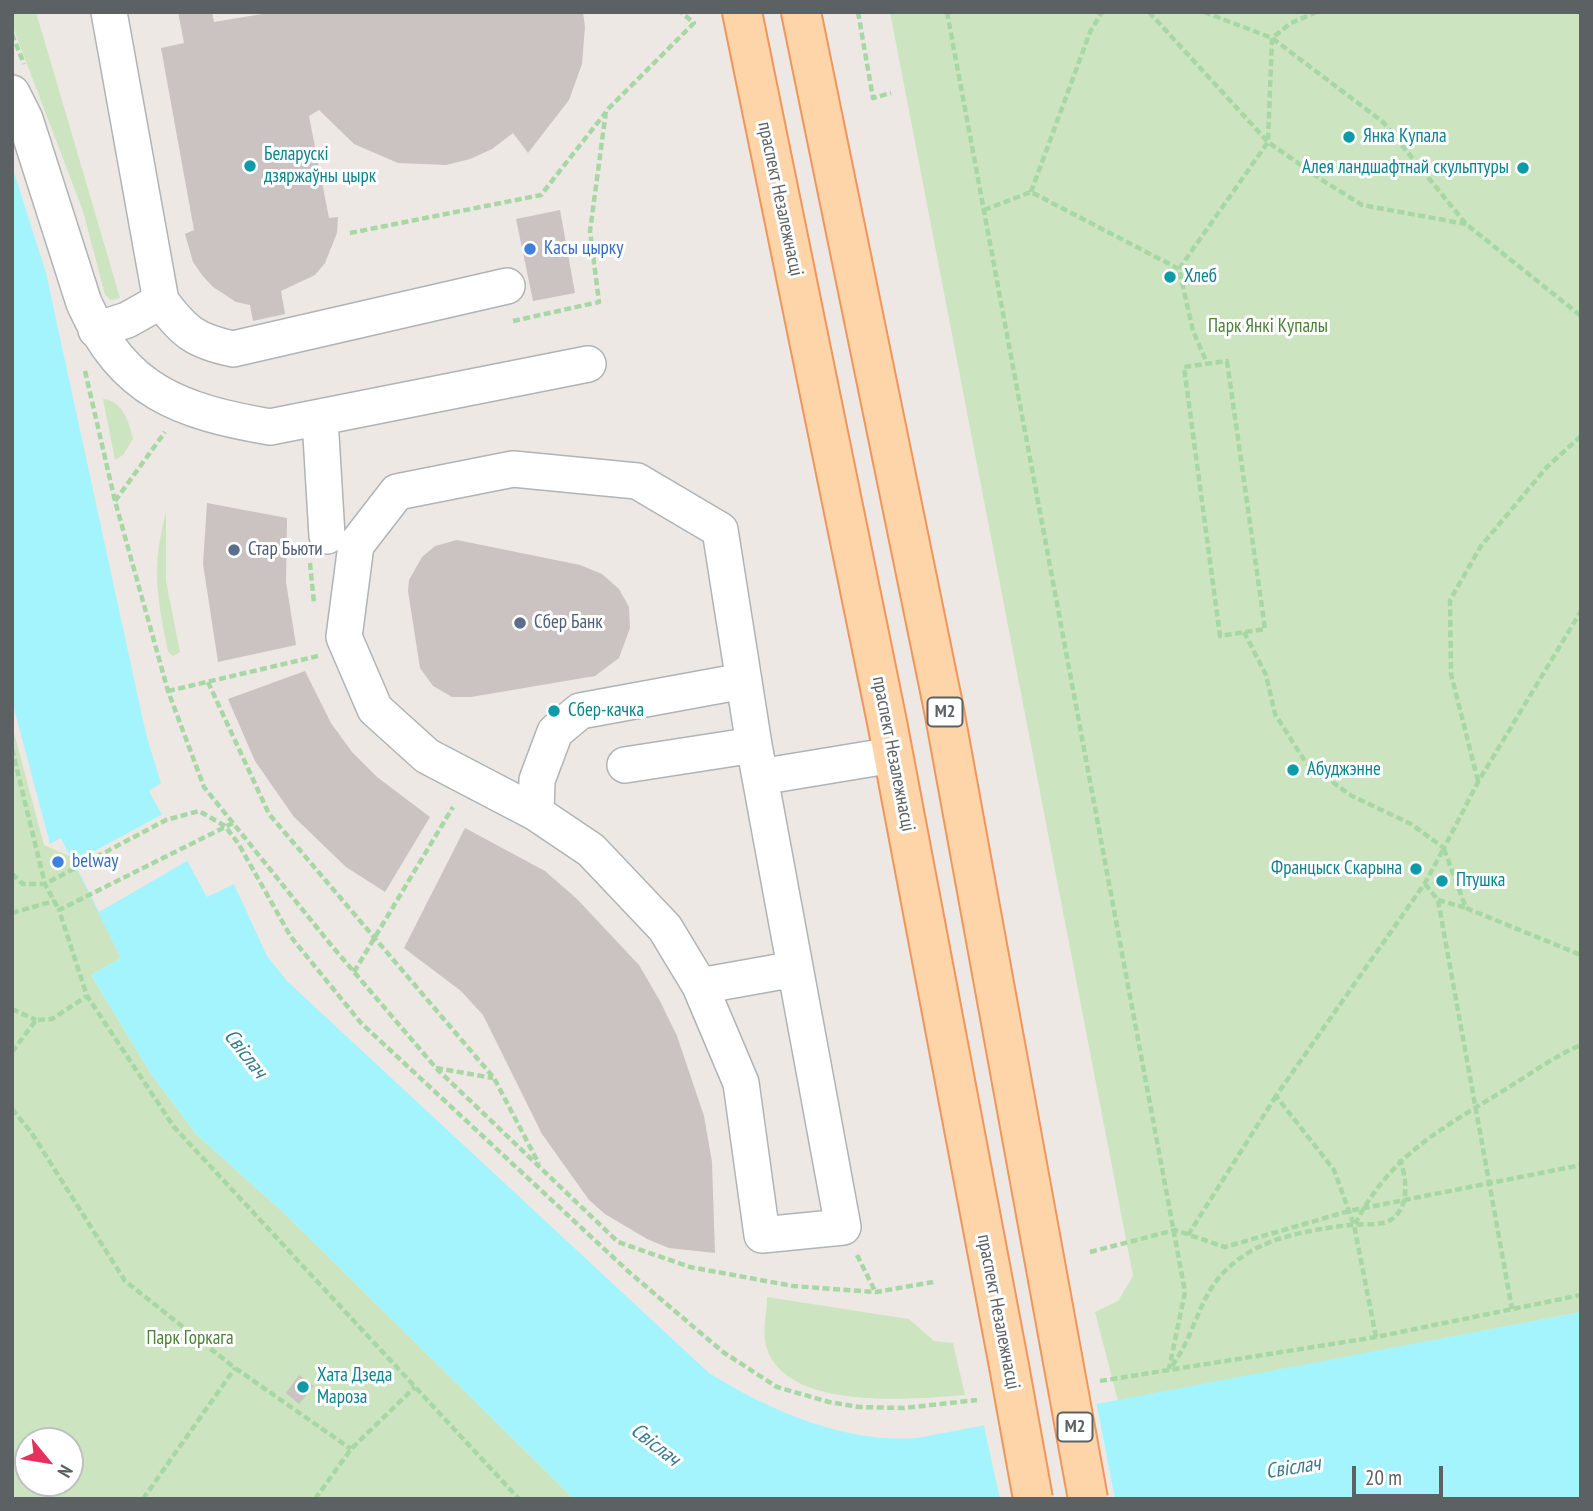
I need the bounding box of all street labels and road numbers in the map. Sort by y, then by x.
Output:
street label: праспект Незалежнасці [752,120,808,278]
street label: праспект Незалежнасці [867,675,919,833]
road number: М2 [928,698,962,726]
street label: праспект Незалежнасці [972,1233,1024,1391]
road number: М2 [1058,1412,1092,1442]

